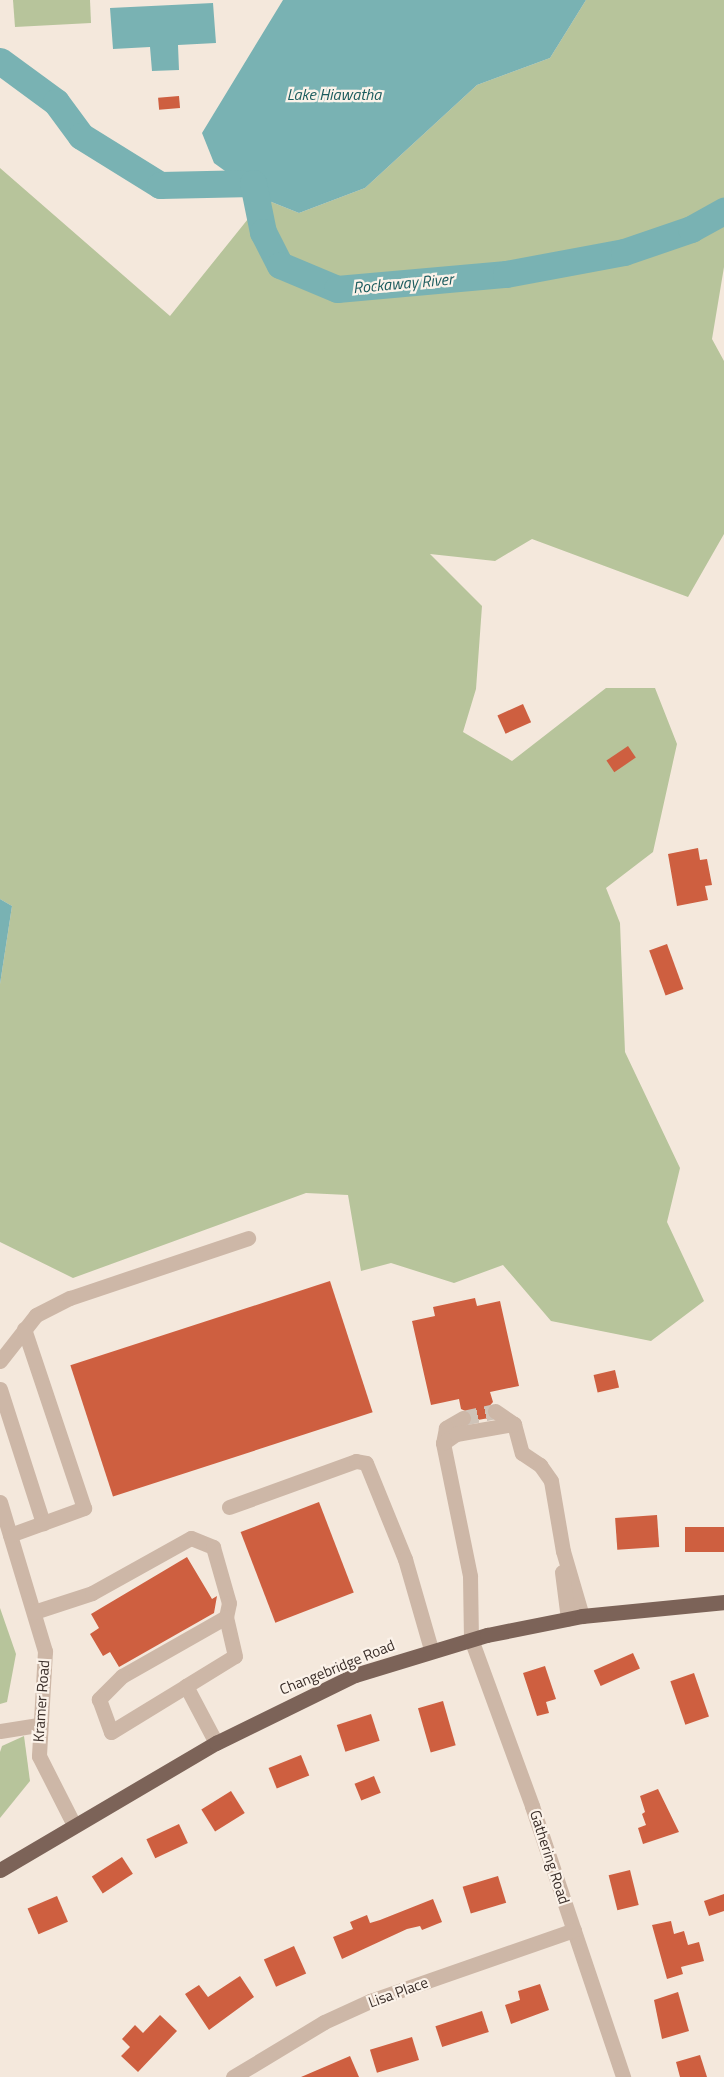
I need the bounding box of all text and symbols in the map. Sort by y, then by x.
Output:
water label: Lake Hiawatha [287,84,381,104]
water label: Rockaway River [352,269,454,297]
street label: Changebridge Road [277,1636,397,1698]
street label: Kramer Road [29,1659,53,1743]
street label: Gathering Road [526,1808,574,1906]
street label: Lisa Place [366,1973,430,2011]

